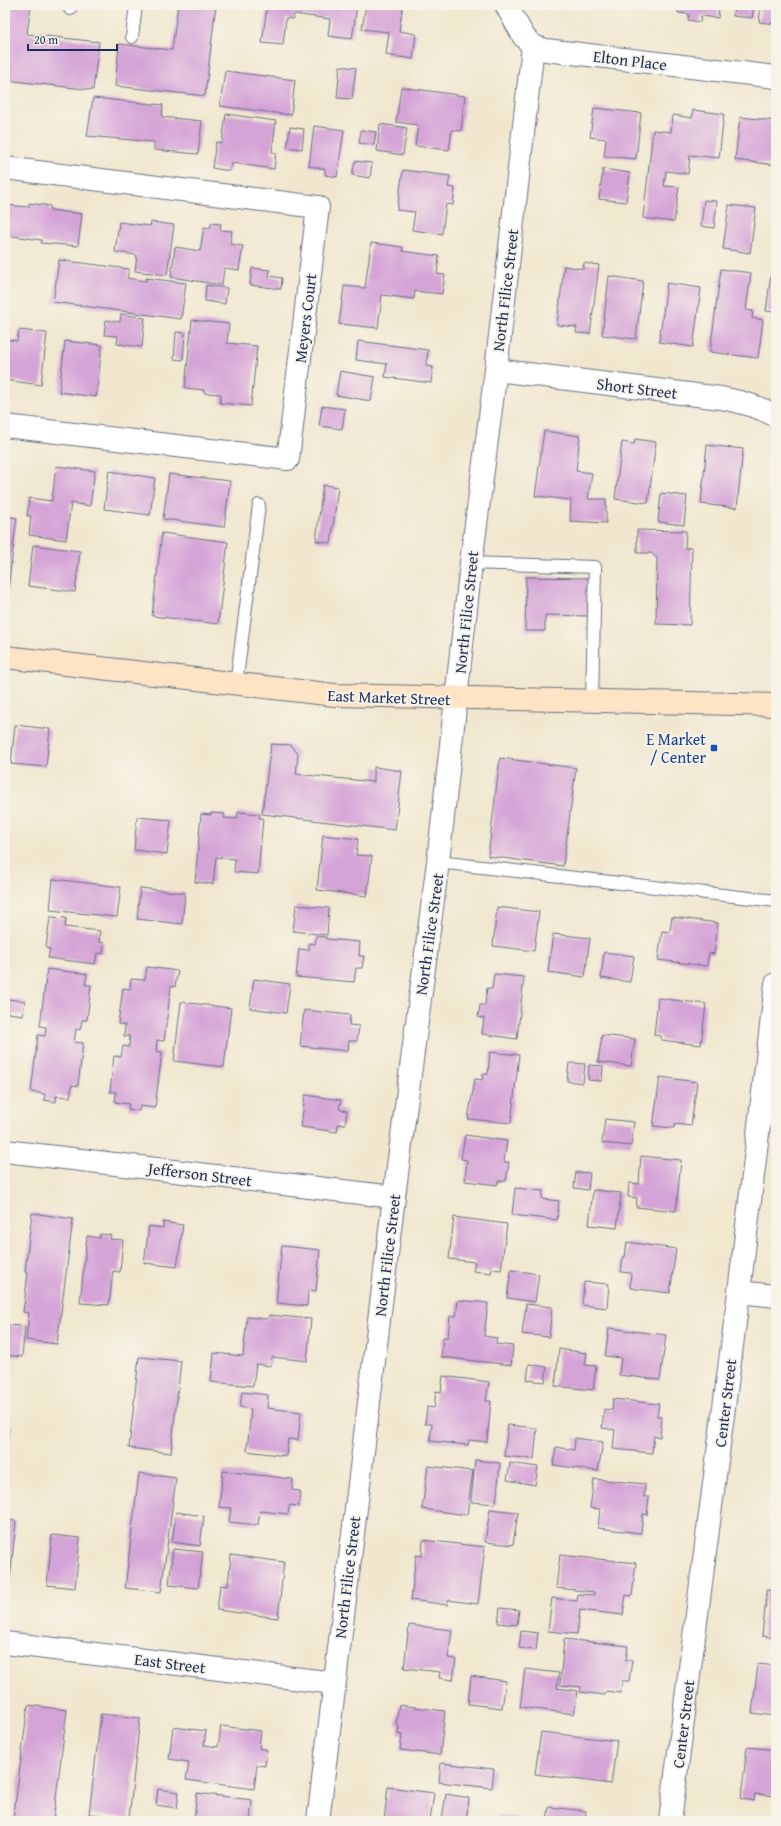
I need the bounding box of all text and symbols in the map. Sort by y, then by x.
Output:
scale bar [28,26,117,52]
text: 20 m [34,31,58,48]
street label: Elton Place [592,44,668,76]
street label: North Filice Street [486,227,524,353]
street label: Meyers Court [288,272,322,364]
street label: Short Street [595,371,679,405]
street label: North Filice Street [448,549,484,675]
street label: East Market Street [327,683,451,711]
place label: E Market / Center [646,727,706,769]
marker: E Market / Center [709,743,719,753]
street label: North Filice Street [409,871,450,997]
street label: Jefferson Street [145,1155,254,1192]
street label: North Filice Street [368,1192,406,1318]
street label: Center Street [708,1357,742,1449]
street label: North Filice Street [328,1514,366,1640]
street label: East Street [133,1647,207,1679]
street label: Center Street [666,1678,700,1770]

